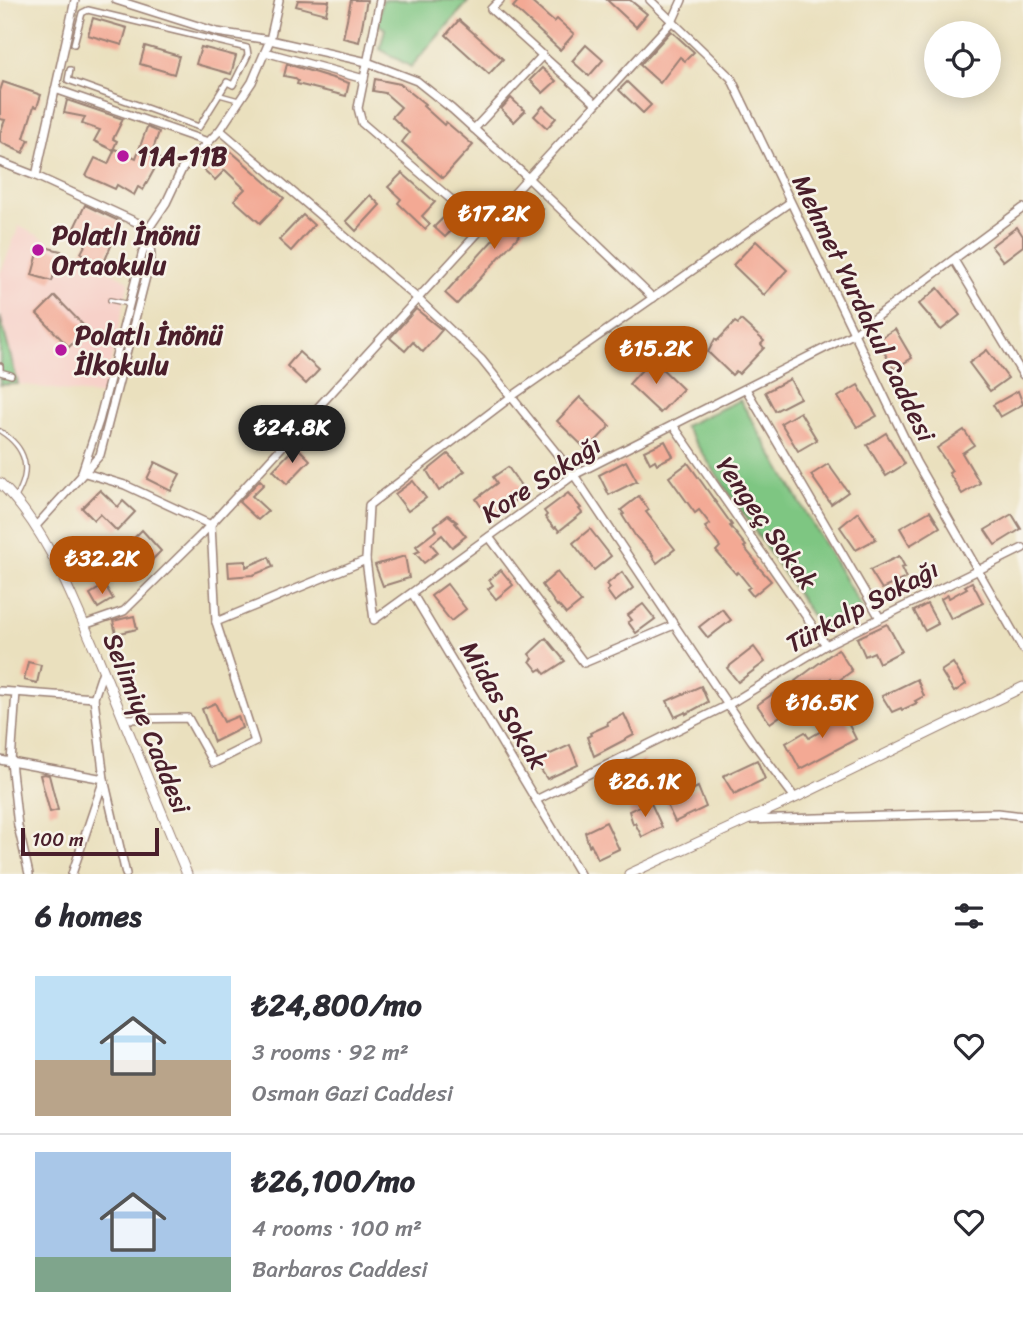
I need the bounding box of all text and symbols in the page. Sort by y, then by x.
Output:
map controls [924,21,1001,98]
button: locate [924,21,1001,98]
place label: 11A-11B [137,133,228,179]
marker: 11A-11B [115,148,131,164]
street label: Mehmet Yurdakul Caddesi [779,166,949,451]
pin: ₺17.2K [437,191,551,251]
text: ₺17.2K [459,193,529,234]
place label: Polatlı İnönü Ortaokulu [52,212,201,288]
marker: Polatlı İnönü Ortaokulu [30,242,46,258]
place label: Polatlı İnönü İlkokulu [73,312,224,388]
pin: ₺15.2K [599,326,713,386]
text: ₺15.2K [621,328,691,369]
marker: Polatlı İnönü İlkokulu [53,342,69,358]
pin: ₺24.8K [235,406,349,465]
text: ₺24.8K [254,407,330,448]
street label: Kore Sokağı [471,423,611,535]
street label: Yengeç Sokak [704,446,830,600]
pin: ₺32.2K [45,536,159,596]
text: ₺32.2K [66,538,138,579]
street label: Türkalp Sokağı [777,546,947,666]
street label: Selimiye Caddesi [90,625,205,821]
street label: Midas Sokak [447,632,561,779]
pin: ₺16.5K [765,680,879,740]
text: ₺16.5K [787,682,857,723]
pin: ₺26.1K [588,760,702,819]
text: ₺26.1K [610,761,680,802]
text: 100 m [32,823,84,856]
scale bar [21,825,159,857]
text: 6 homes [35,889,142,943]
icon: filters [950,897,988,935]
text: ₺24,800/mo [252,978,422,1032]
icon: home [91,1004,175,1088]
icon: heart [950,1027,988,1065]
text: 3 rooms · 92 m² [252,1032,409,1073]
text: Osman Gazi Caddesi [252,1073,453,1114]
text: ₺26,100/mo [252,1154,415,1208]
icon: home [91,1180,175,1264]
icon: heart [950,1203,988,1241]
text: 4 rooms · 100 m² [252,1208,422,1249]
text: Barbaros Caddesi [252,1249,428,1290]

